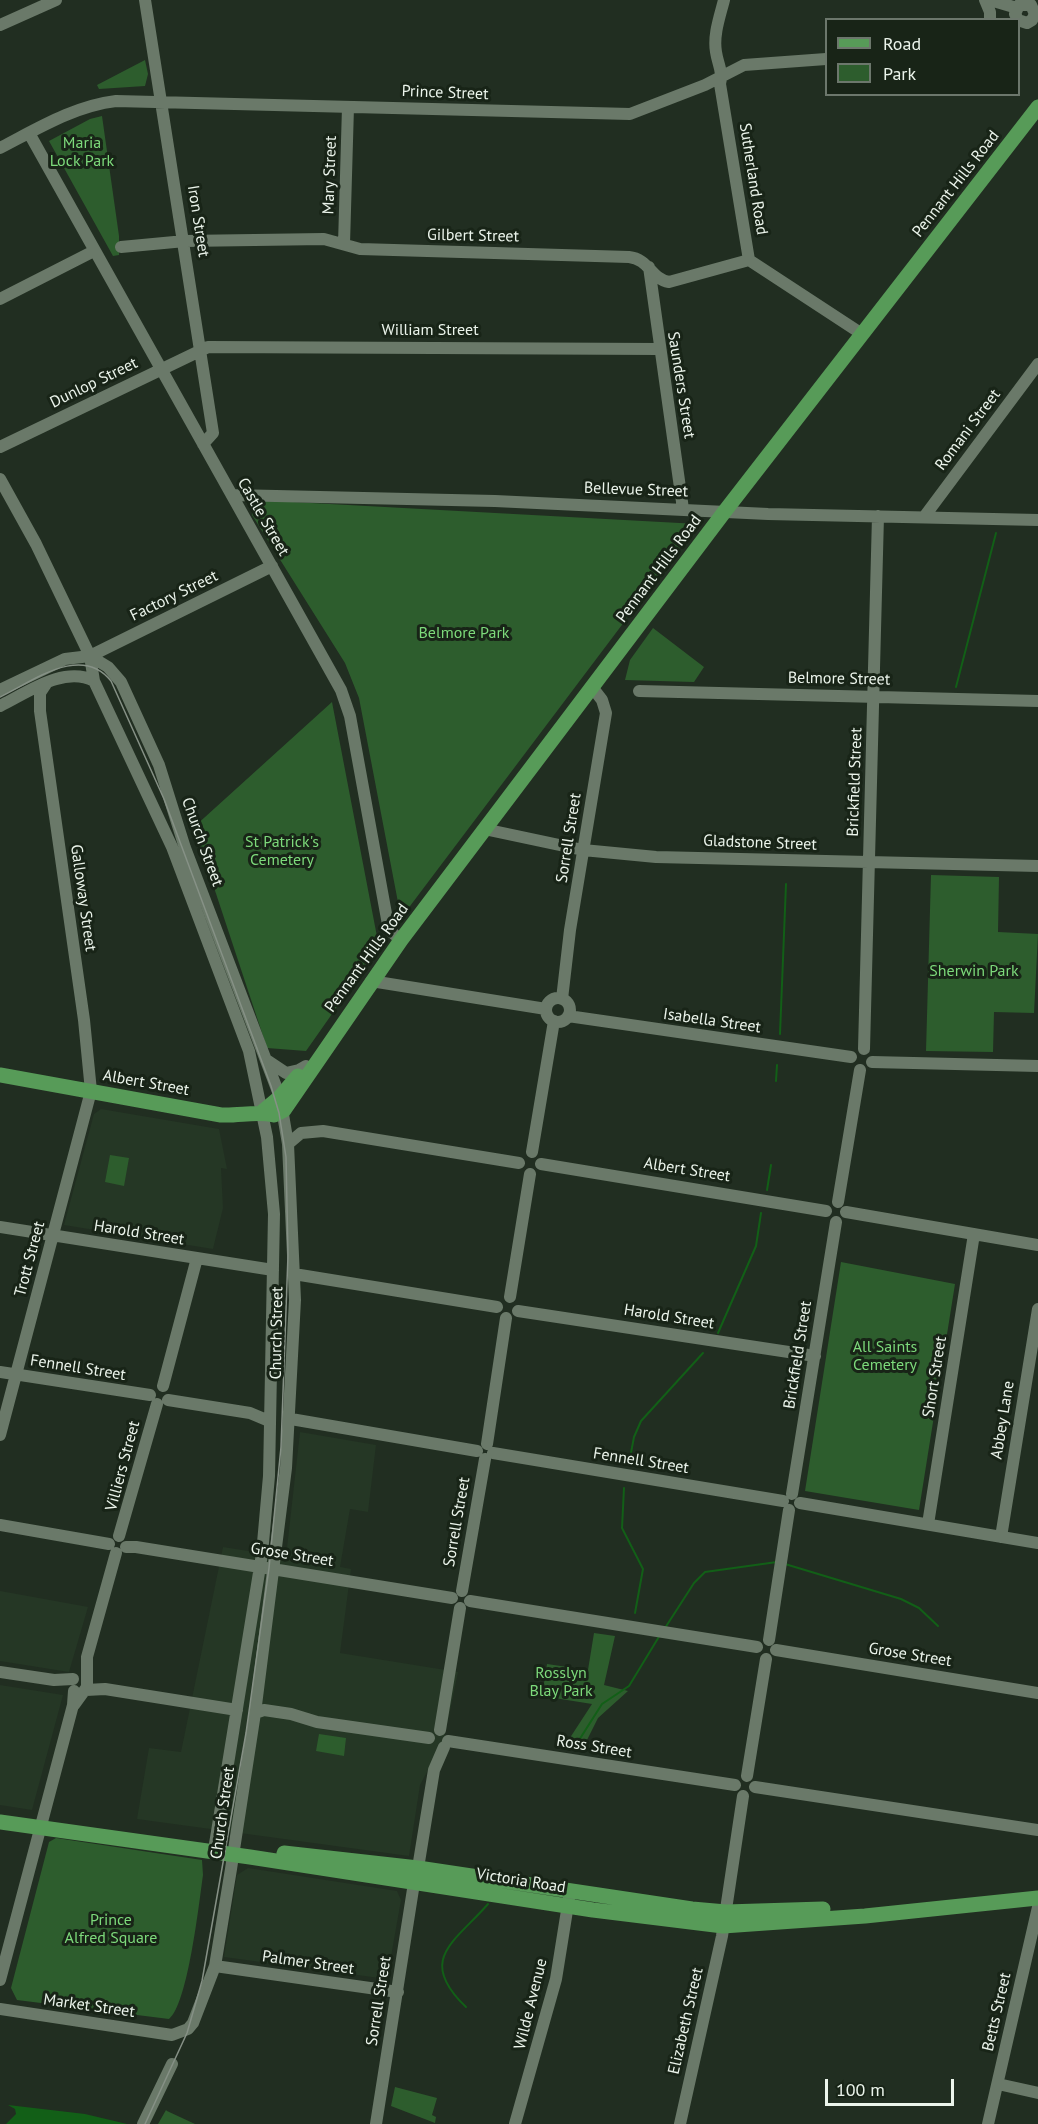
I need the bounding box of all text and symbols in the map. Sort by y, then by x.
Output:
legend [825,18,1020,96]
text: Road [883,32,921,55]
text: Park [883,62,916,85]
street label: Prince Street [401,82,489,104]
street label: Sutherland Road [735,122,771,236]
street label: Pennant Hills Road [909,127,1003,241]
park label: Maria Lock Park [50,133,114,171]
street label: Mary Street [319,135,341,215]
street label: Iron Street [183,184,213,258]
street label: Gilbert Street [427,226,519,246]
street label: William Street [381,320,479,340]
street label: Saunders Street [663,330,699,440]
street label: Dunlop Street [47,354,141,412]
street label: Romani Street [931,386,1005,474]
street label: Castle Street [233,475,293,559]
street label: Bellevue Street [584,479,688,501]
street label: Pennant Hills Road [612,511,706,627]
street label: Factory Street [127,566,221,626]
park label: Belmore Park [419,623,509,643]
street label: Belmore Street [788,669,890,689]
street label: Brickfield Street [844,727,866,837]
street label: Sorrell Street [552,792,586,884]
street label: Church Street [177,795,227,889]
street label: Gladstone Street [703,831,817,855]
park label: St Patrick's Cemetery [245,832,319,870]
street label: Galloway Street [66,843,100,953]
street label: Pennant Hills Road [321,900,413,1016]
park label: Sherwin Park [929,961,1019,981]
street label: Isabella Street [662,1005,762,1037]
street label: Albert Street [101,1066,191,1100]
street label: Albert Street [642,1154,732,1186]
street label: Harold Street [92,1216,186,1250]
street label: Trott Street [11,1219,49,1299]
street label: Church Street [267,1286,287,1380]
street label: Harold Street [622,1300,716,1334]
street label: Brickfield Street [780,1300,816,1410]
street label: Short Street [919,1335,951,1419]
park label: All Saints Cemetery [853,1337,917,1375]
street label: Fennell Street [29,1351,127,1385]
street label: Abbey Lane [987,1380,1019,1460]
street label: Villiers Street [102,1419,144,1513]
street label: Fennell Street [592,1444,690,1478]
street label: Sorrell Street [440,1476,474,1568]
street label: Grose Street [249,1539,335,1571]
street label: Grose Street [867,1639,953,1671]
park label: Rosslyn Blay Park [529,1663,593,1701]
street label: Ross Street [555,1732,633,1762]
street label: Church Street [207,1766,239,1860]
street label: Victoria Road [475,1864,567,1898]
park label: Prince Alfred Square [65,1910,157,1948]
street label: Palmer Street [261,1947,355,1979]
street label: Sorrell Street [362,1955,396,2047]
street label: Wilde Avenue [510,1956,552,2052]
street label: Elizabeth Street [664,1966,708,2076]
street label: Betts Street [979,1971,1015,2053]
street label: Market Street [42,1990,136,2022]
scale bar [828,2067,957,2105]
text: 100 m [836,2078,885,2101]

